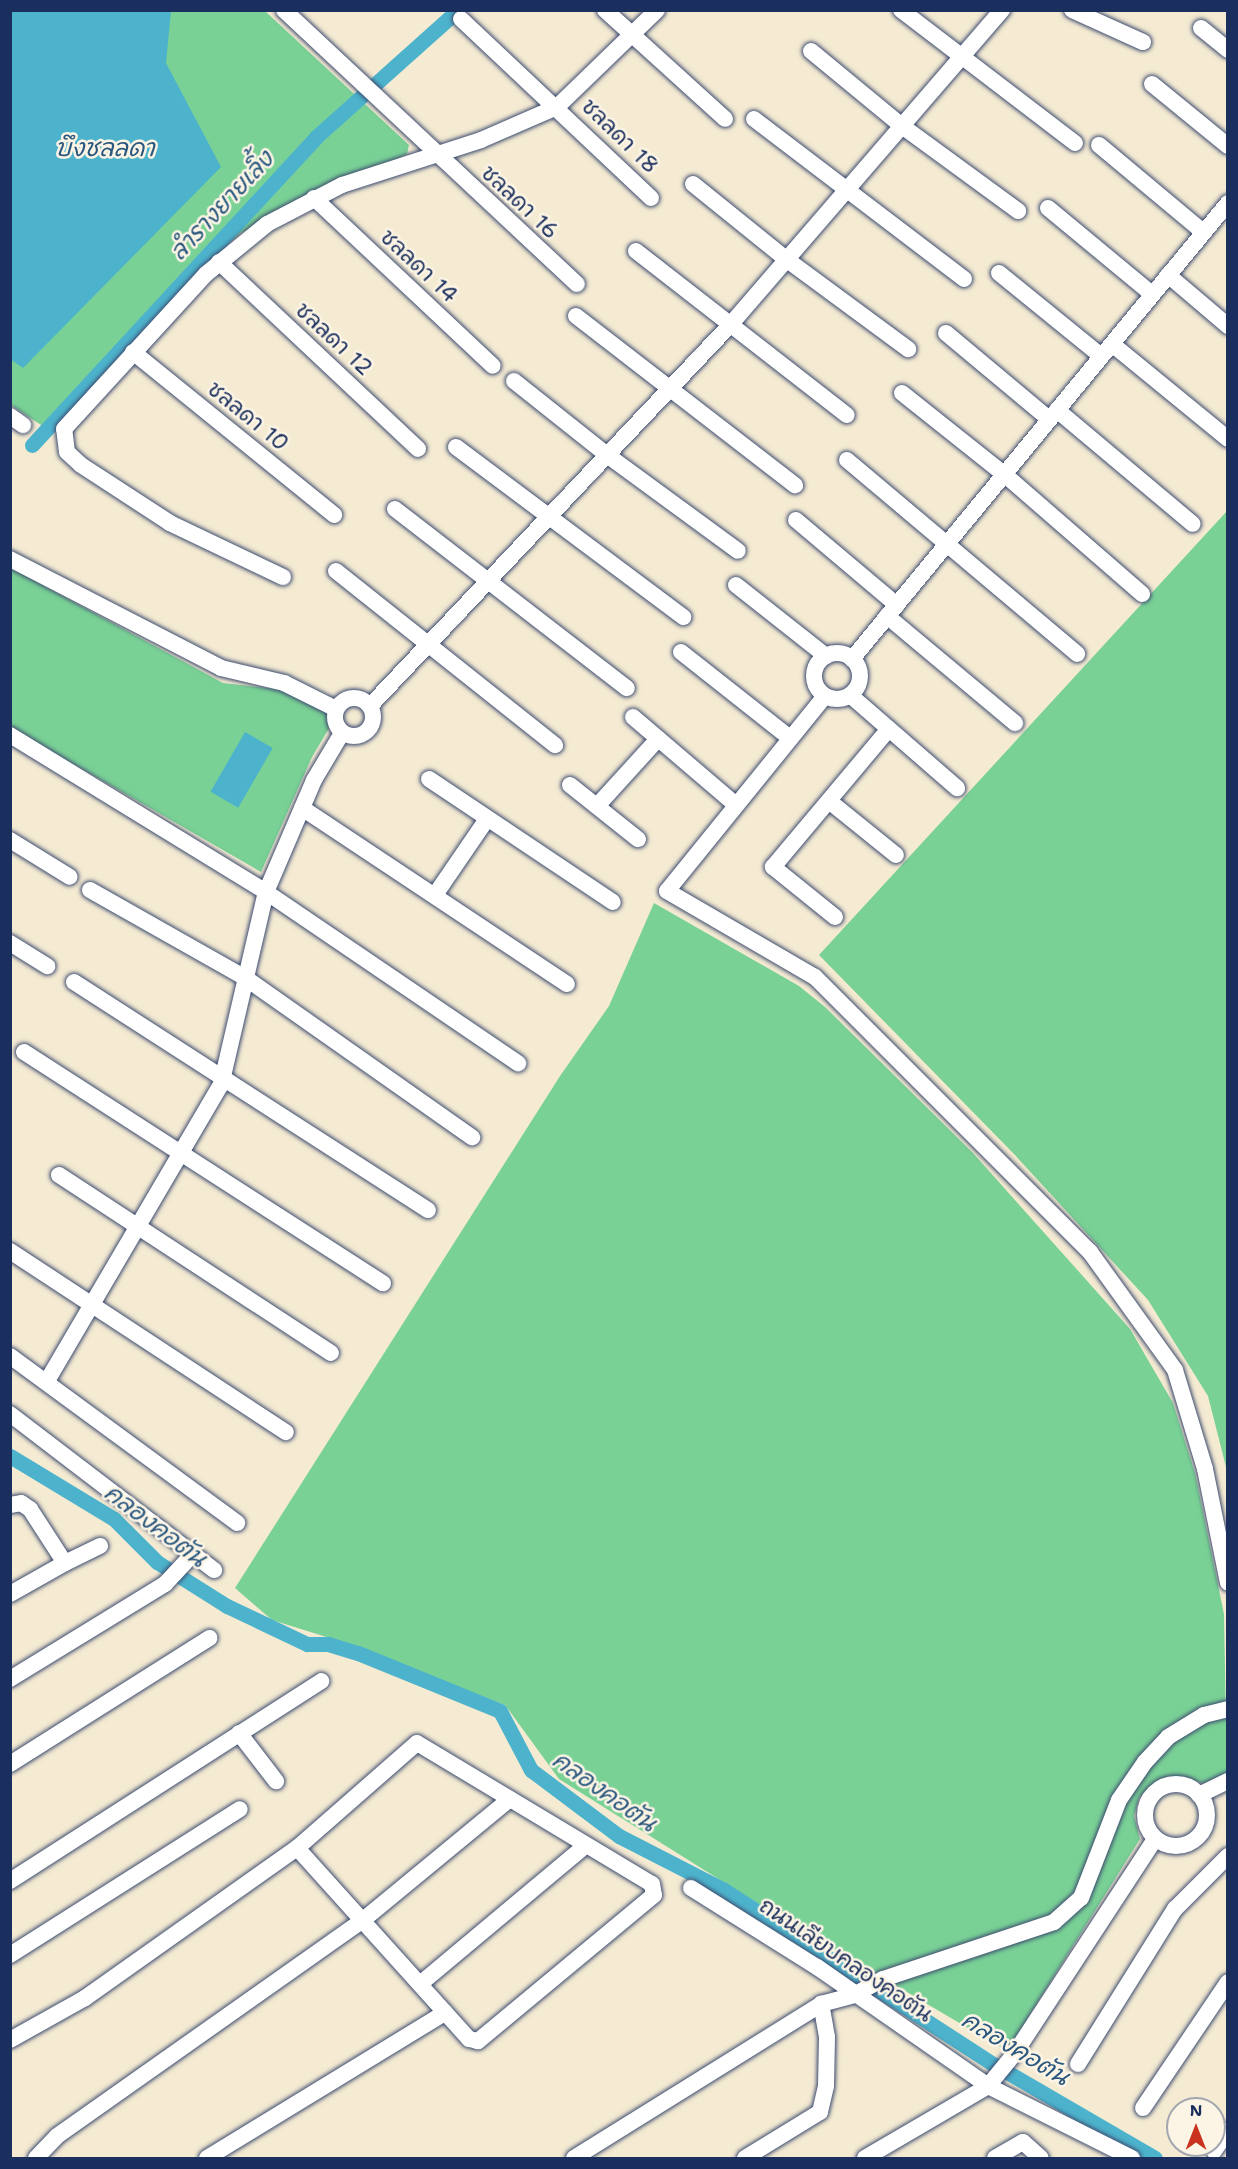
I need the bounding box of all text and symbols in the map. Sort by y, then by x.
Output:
street label: ชลลดา 18 [576,93,664,179]
water label: บึงชลลดา [55,135,155,163]
water label: ลำรางยายเลิ้ง [164,145,280,267]
street label: ชลลดา 16 [476,160,564,244]
street label: ชลลดา 14 [375,224,463,308]
street label: ชลลดา 12 [290,297,378,381]
street label: ชลลดา 10 [202,375,294,457]
water label: คลองคอตัน [99,1478,211,1574]
water label: คลองคอตัน [547,1746,661,1838]
street label: ถนนเลียบคลองคอตัน [754,1892,938,2028]
water label: คลองคอตัน [956,2006,1074,2092]
north arrow [1166,2097,1226,2157]
text: N [1190,2100,1202,2121]

